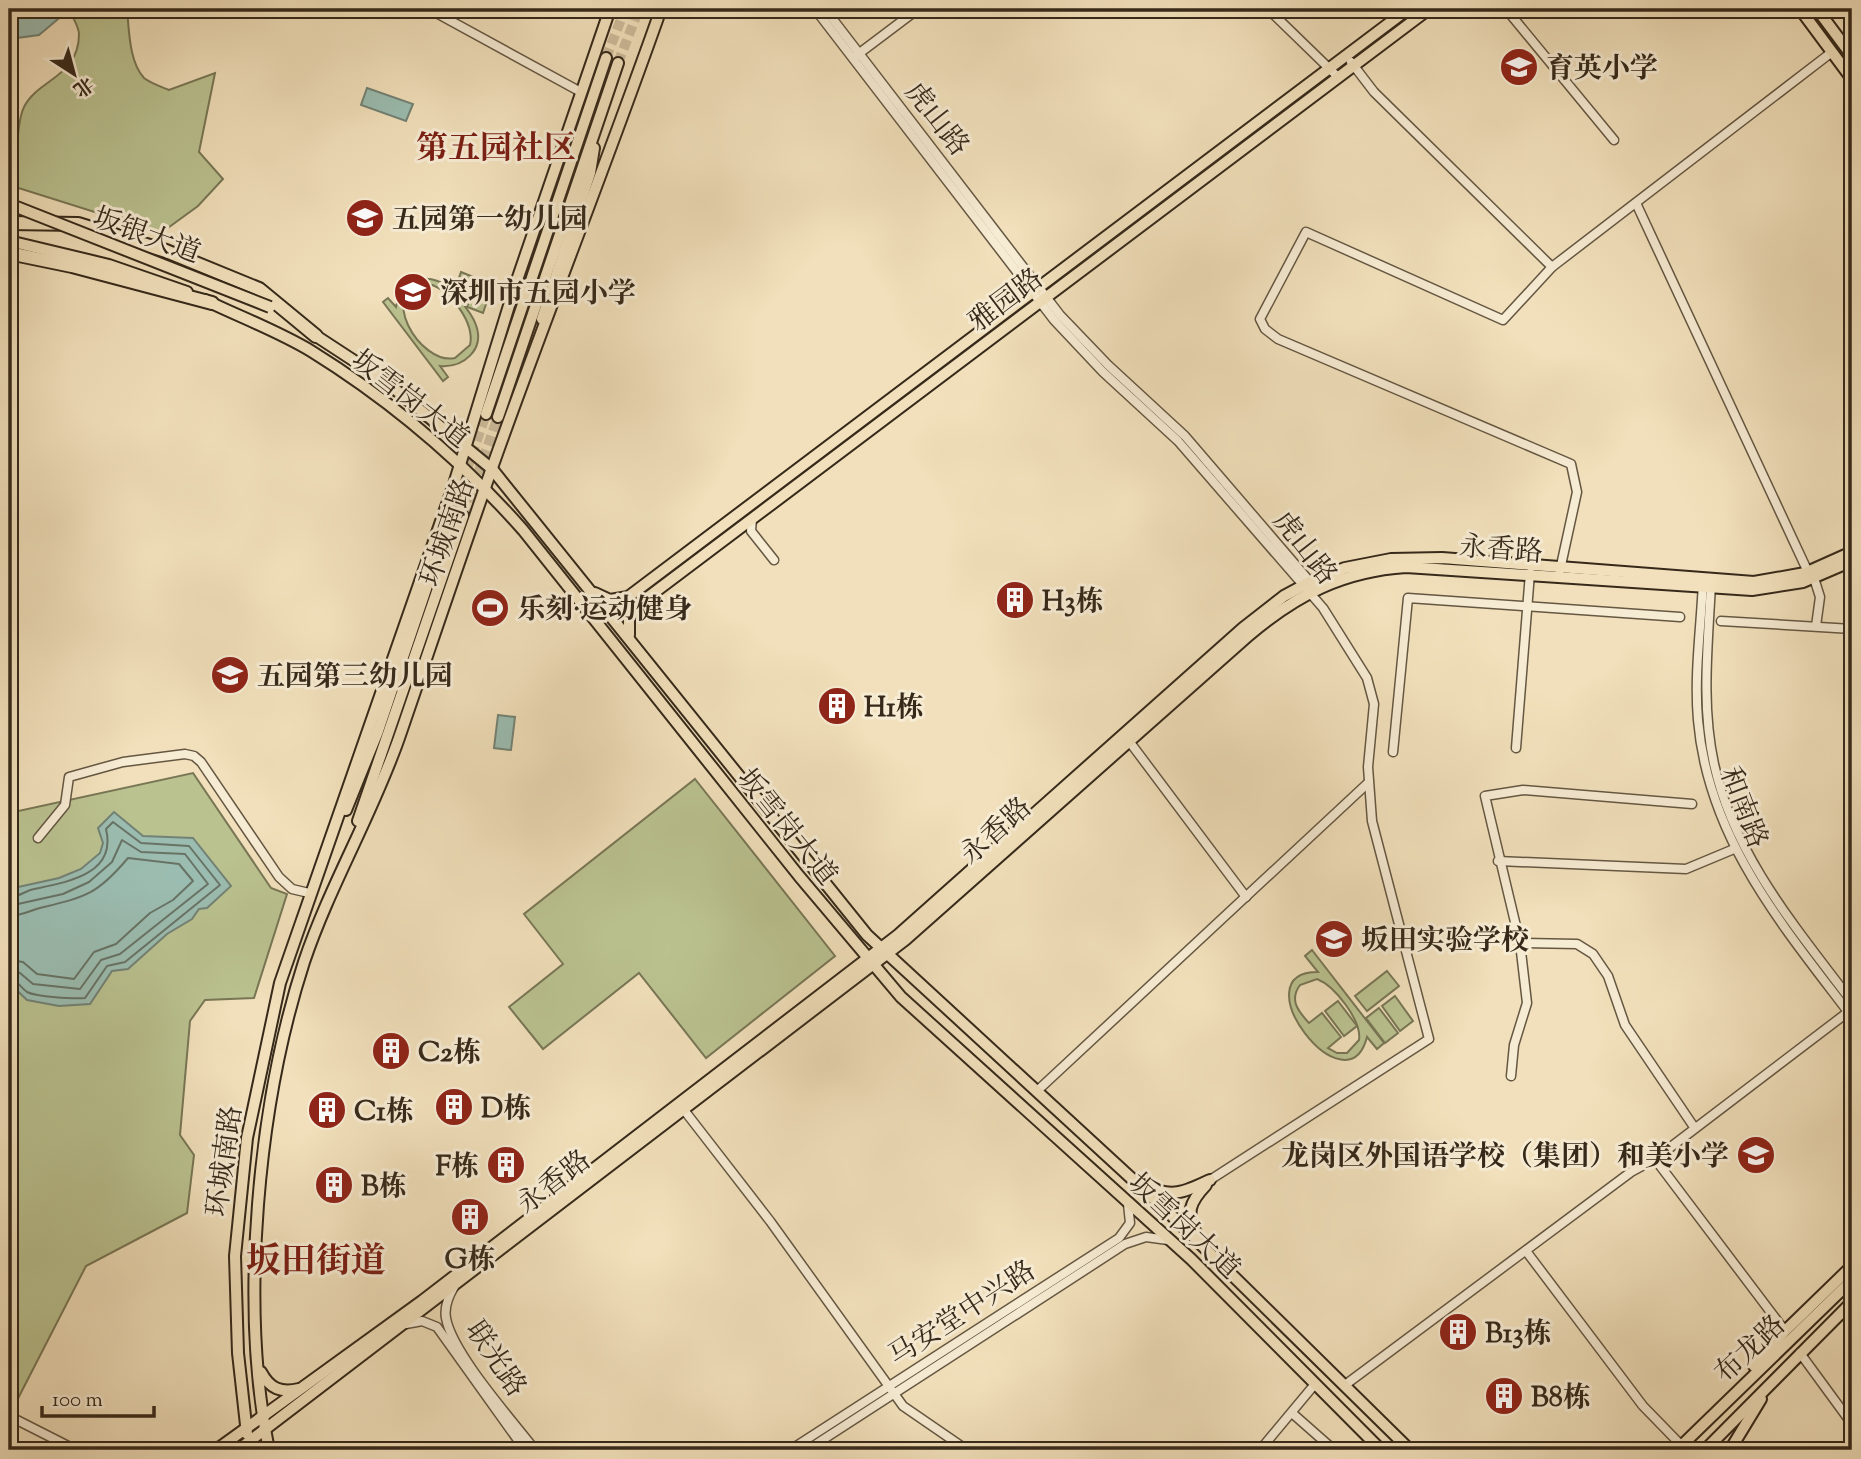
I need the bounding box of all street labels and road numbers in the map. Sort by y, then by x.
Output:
street label: 虎山路 [894,74,977,165]
street label: 坂银大道 [87,199,205,275]
street label: 雅园路 [961,260,1052,343]
street label: 坂雪岗大道 [342,342,477,459]
street label: 环城南路 [412,474,486,592]
street label: 虎山路 [1262,503,1345,594]
street label: 永香路 [1457,528,1544,574]
street label: 坂雪岗大道 [726,761,845,895]
street label: 和南路 [1708,762,1776,854]
street label: 永香路 [952,789,1042,875]
street label: 环城南路 [198,1103,254,1220]
street label: 永香路 [509,1142,600,1225]
street label: 坂雪岗大道 [1118,1165,1248,1290]
street label: 马安堂中兴路 [881,1252,1044,1377]
street label: 布龙路 [1707,1307,1795,1393]
street label: 联光路 [454,1314,535,1406]

